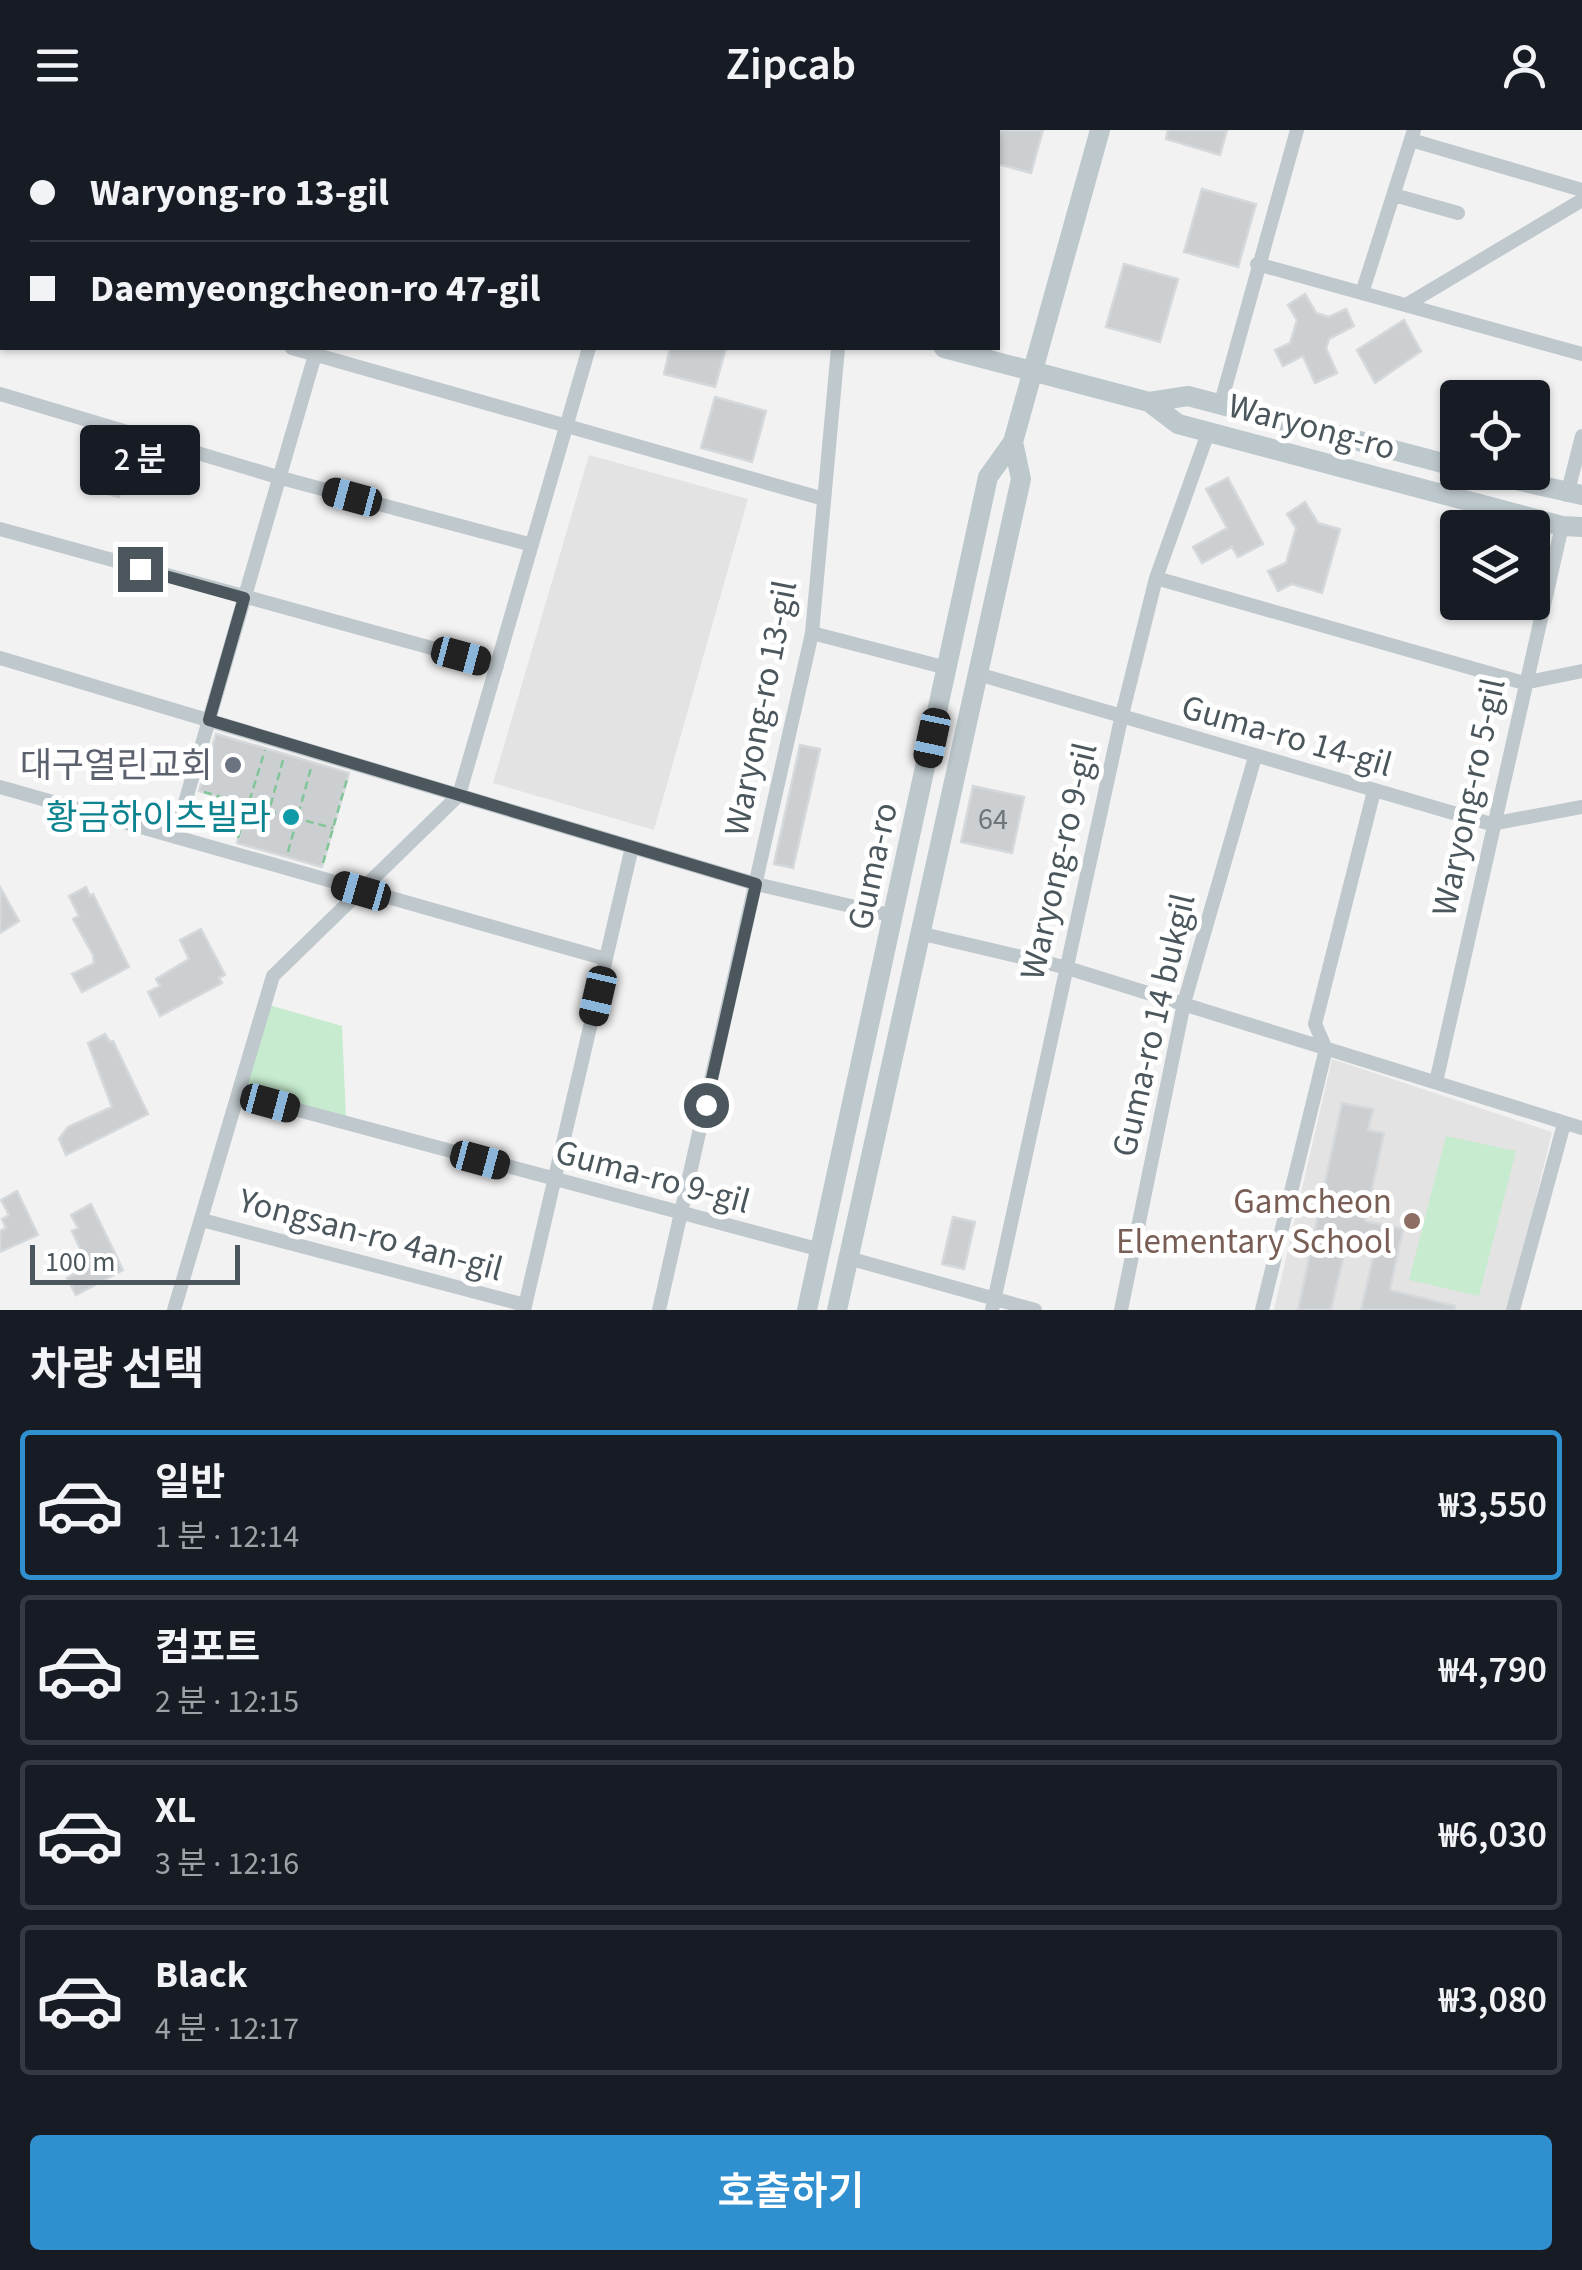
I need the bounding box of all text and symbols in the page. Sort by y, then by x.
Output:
text: Zipcab [726,33,856,97]
icon: menu [30,38,85,93]
icon: person [1497,38,1552,93]
text: Waryong-ro 13-gil [90,166,389,220]
text: Daemyeongcheon-ro 47-gil [90,262,540,316]
map controls [1440,380,1550,620]
button: locate [1440,380,1550,490]
street label: Waryong-ro [1223,381,1401,473]
callout: 2 분 [80,424,200,494]
text: 2 분 [114,437,166,483]
car [319,475,385,519]
button: layers [1440,510,1550,620]
route end [118,547,163,592]
street label: Waryong-ro 13-gil [712,576,810,840]
car [428,634,494,678]
street label: Waryong-ro 5-gil [1419,674,1519,921]
street label: Guma-ro 14-gil [1176,682,1398,790]
car [911,706,953,770]
street label: Waryong-ro 9-gil [1007,738,1111,985]
place label: 대구열린교회 [20,741,213,791]
marker: 대구열린교회 [222,754,244,776]
place label: 황금하이츠빌라 [46,793,271,843]
street label: Guma-ro [835,798,911,934]
house number: 64 [978,798,1008,841]
marker: 황금하이츠빌라 [280,806,302,828]
car [328,868,394,914]
street label: Guma-ro 14 bukgil [1099,889,1209,1162]
car [577,963,619,1029]
car [237,1081,303,1125]
route start [684,1083,729,1128]
street label: Guma-ro 9-gil [550,1127,756,1227]
car [447,1138,513,1182]
street label: Yongsan-ro 4an-gil [232,1175,508,1294]
place label: Gamcheon Elementary School [1116,1177,1392,1267]
marker: Gamcheon Elementary School [1401,1210,1423,1232]
scale bar [30,1240,240,1284]
text: 100 m [45,1242,116,1282]
text: 차량 선택 [30,1338,205,1402]
text: 일반 [155,1456,225,1510]
icon: car [35,1460,125,1550]
text: ₩3,550 [1439,1478,1547,1532]
text: 1 분 · 12:14 [155,1514,299,1560]
text: 컴포트 [155,1621,260,1675]
icon: car [35,1625,125,1715]
text: ₩4,790 [1439,1643,1547,1697]
text: 2 분 · 12:15 [155,1679,299,1725]
text: XL [155,1783,196,1837]
icon: car [35,1790,125,1880]
text: ₩6,030 [1439,1808,1547,1862]
text: 3 분 · 12:16 [155,1841,299,1887]
text: Black [155,1948,248,2002]
icon: car [35,1955,125,2045]
text: ₩3,080 [1439,1973,1547,2027]
text: 4 분 · 12:17 [155,2006,299,2052]
button: 호출하기 [30,2135,1552,2250]

